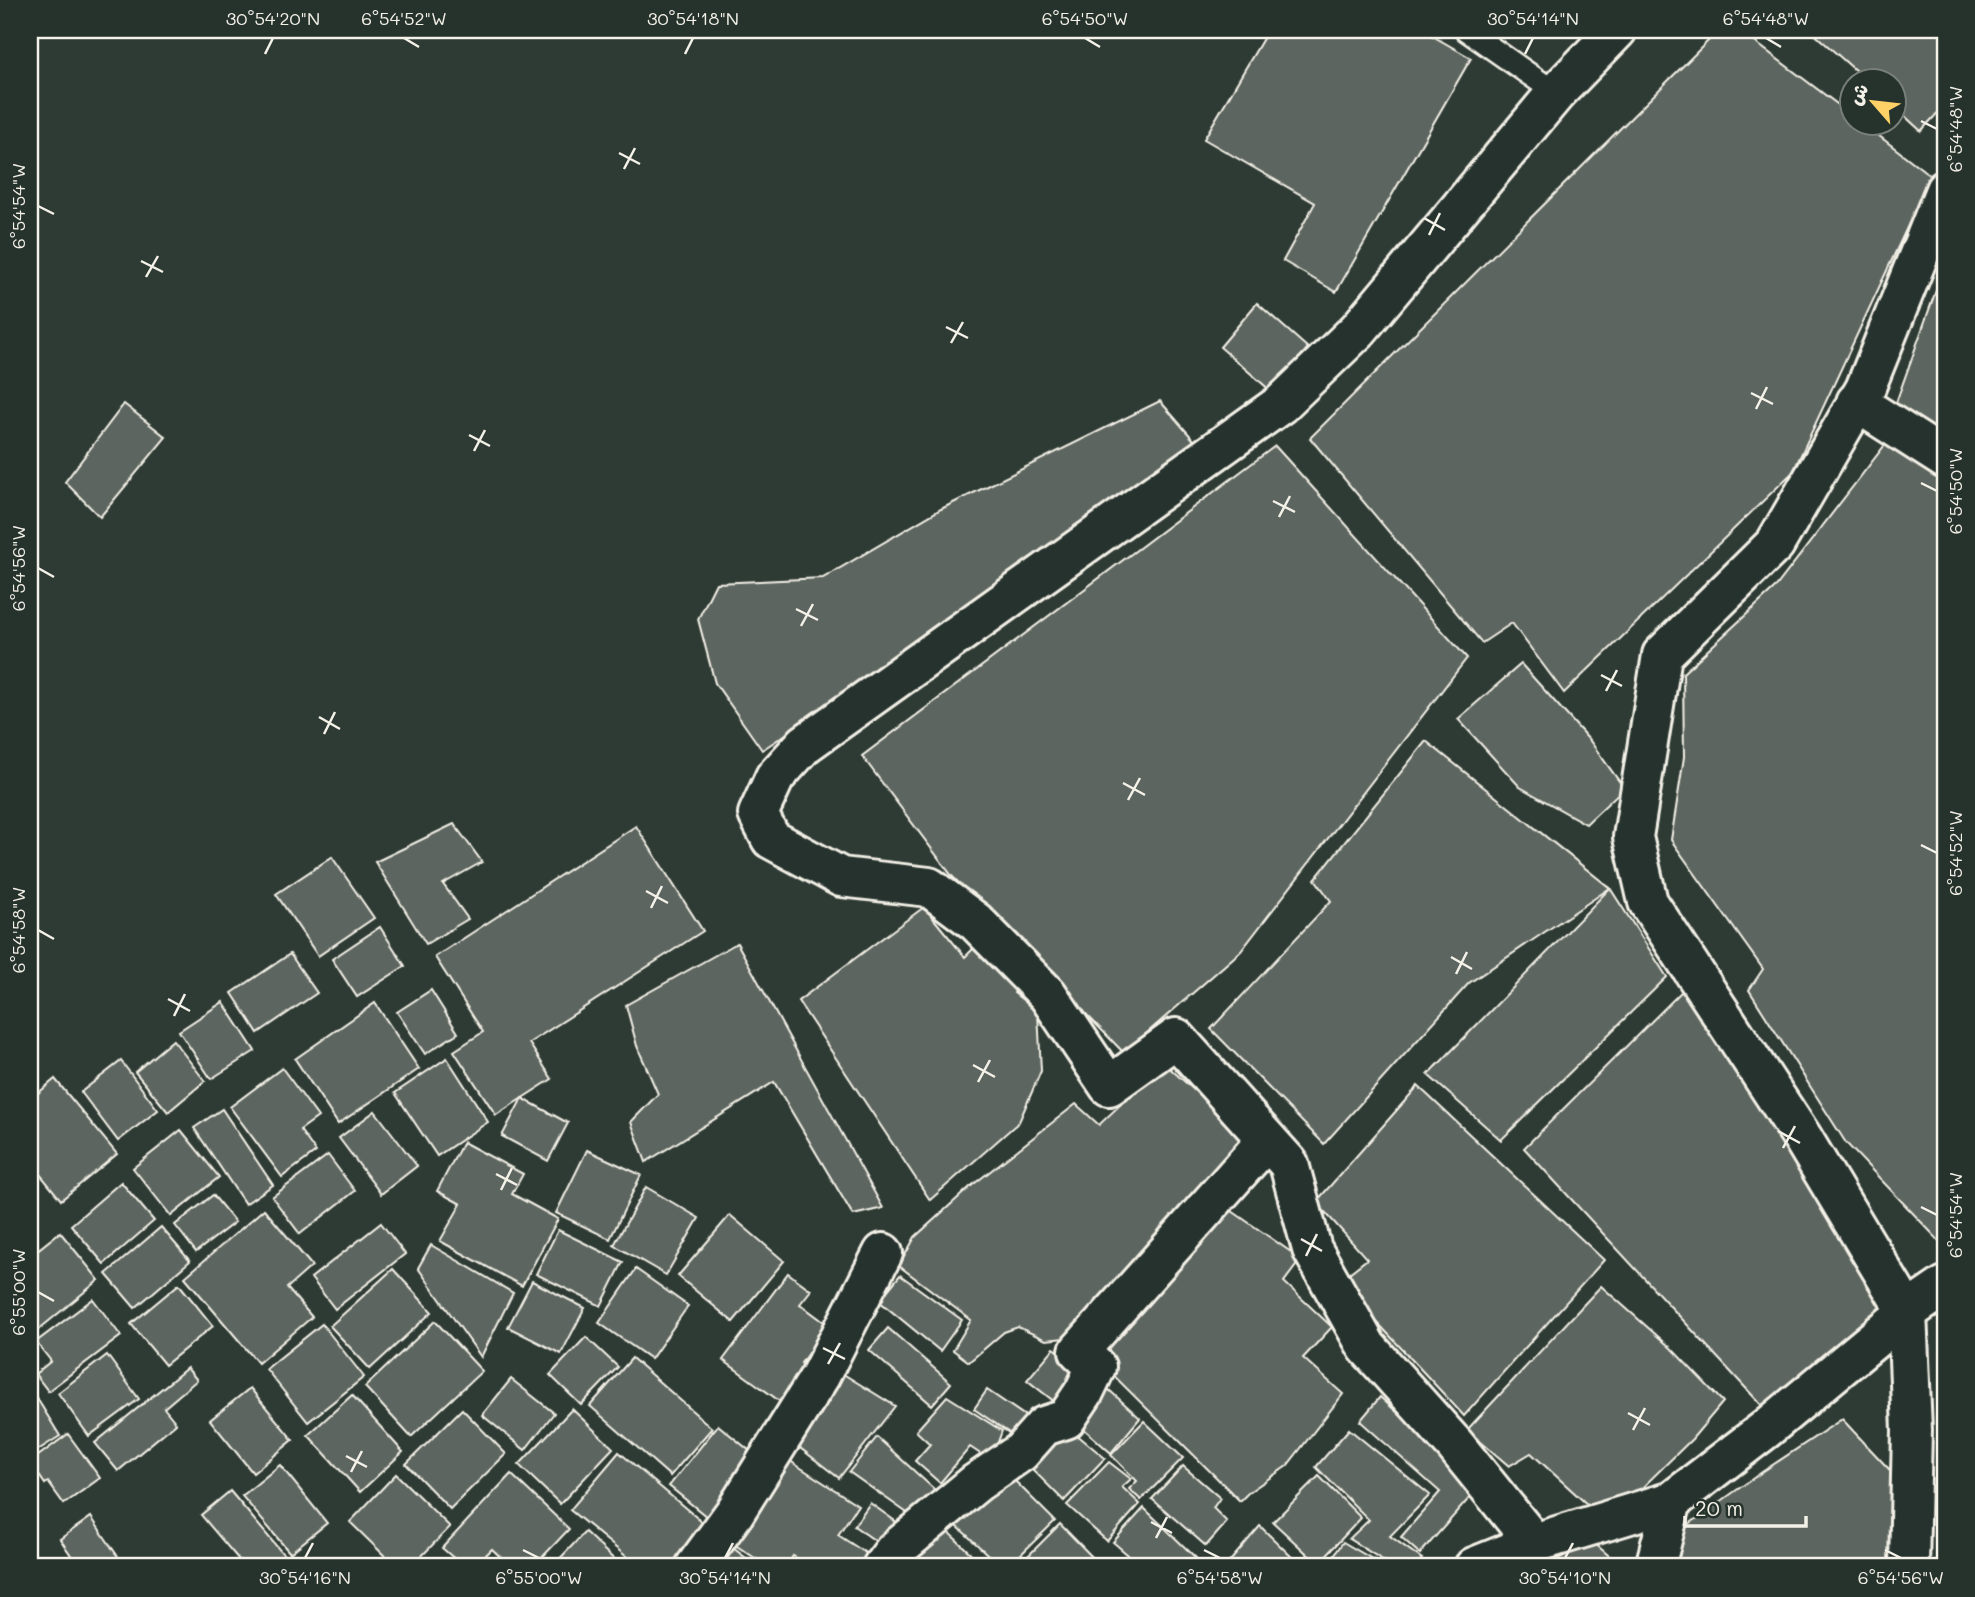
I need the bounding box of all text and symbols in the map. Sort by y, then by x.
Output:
text: 30°54'20"N [226,6,320,30]
text: 6°54'52"W [361,6,447,30]
text: 30°54'18"N [647,6,739,30]
text: 6°54'50"W [1042,6,1128,30]
text: 30°54'14"N [1487,6,1579,30]
text: 6°54'48"W [1723,6,1809,30]
north arrow [1839,66,1909,136]
text: ش [1842,79,1874,109]
text: 6°54'48"W [1943,86,1967,172]
text: 6°54'54"W [6,163,30,249]
text: 6°54'50"W [1943,448,1967,534]
text: 6°54'56"W [6,525,30,611]
text: 6°54'52"W [1943,810,1967,896]
text: 6°54'58"W [6,887,30,973]
text: 6°54'54"W [1943,1172,1967,1258]
text: 6°55'00"W [6,1248,30,1336]
scale bar [1685,1485,1805,1529]
text: 20 m [1695,1494,1743,1521]
text: 30°54'16"N [259,1565,351,1589]
text: 6°55'00"W [495,1565,583,1589]
text: 30°54'14"N [679,1565,771,1589]
text: 6°54'58"W [1177,1565,1263,1589]
text: 30°54'10"N [1519,1565,1611,1589]
text: 6°54'56"W [1858,1565,1944,1589]

